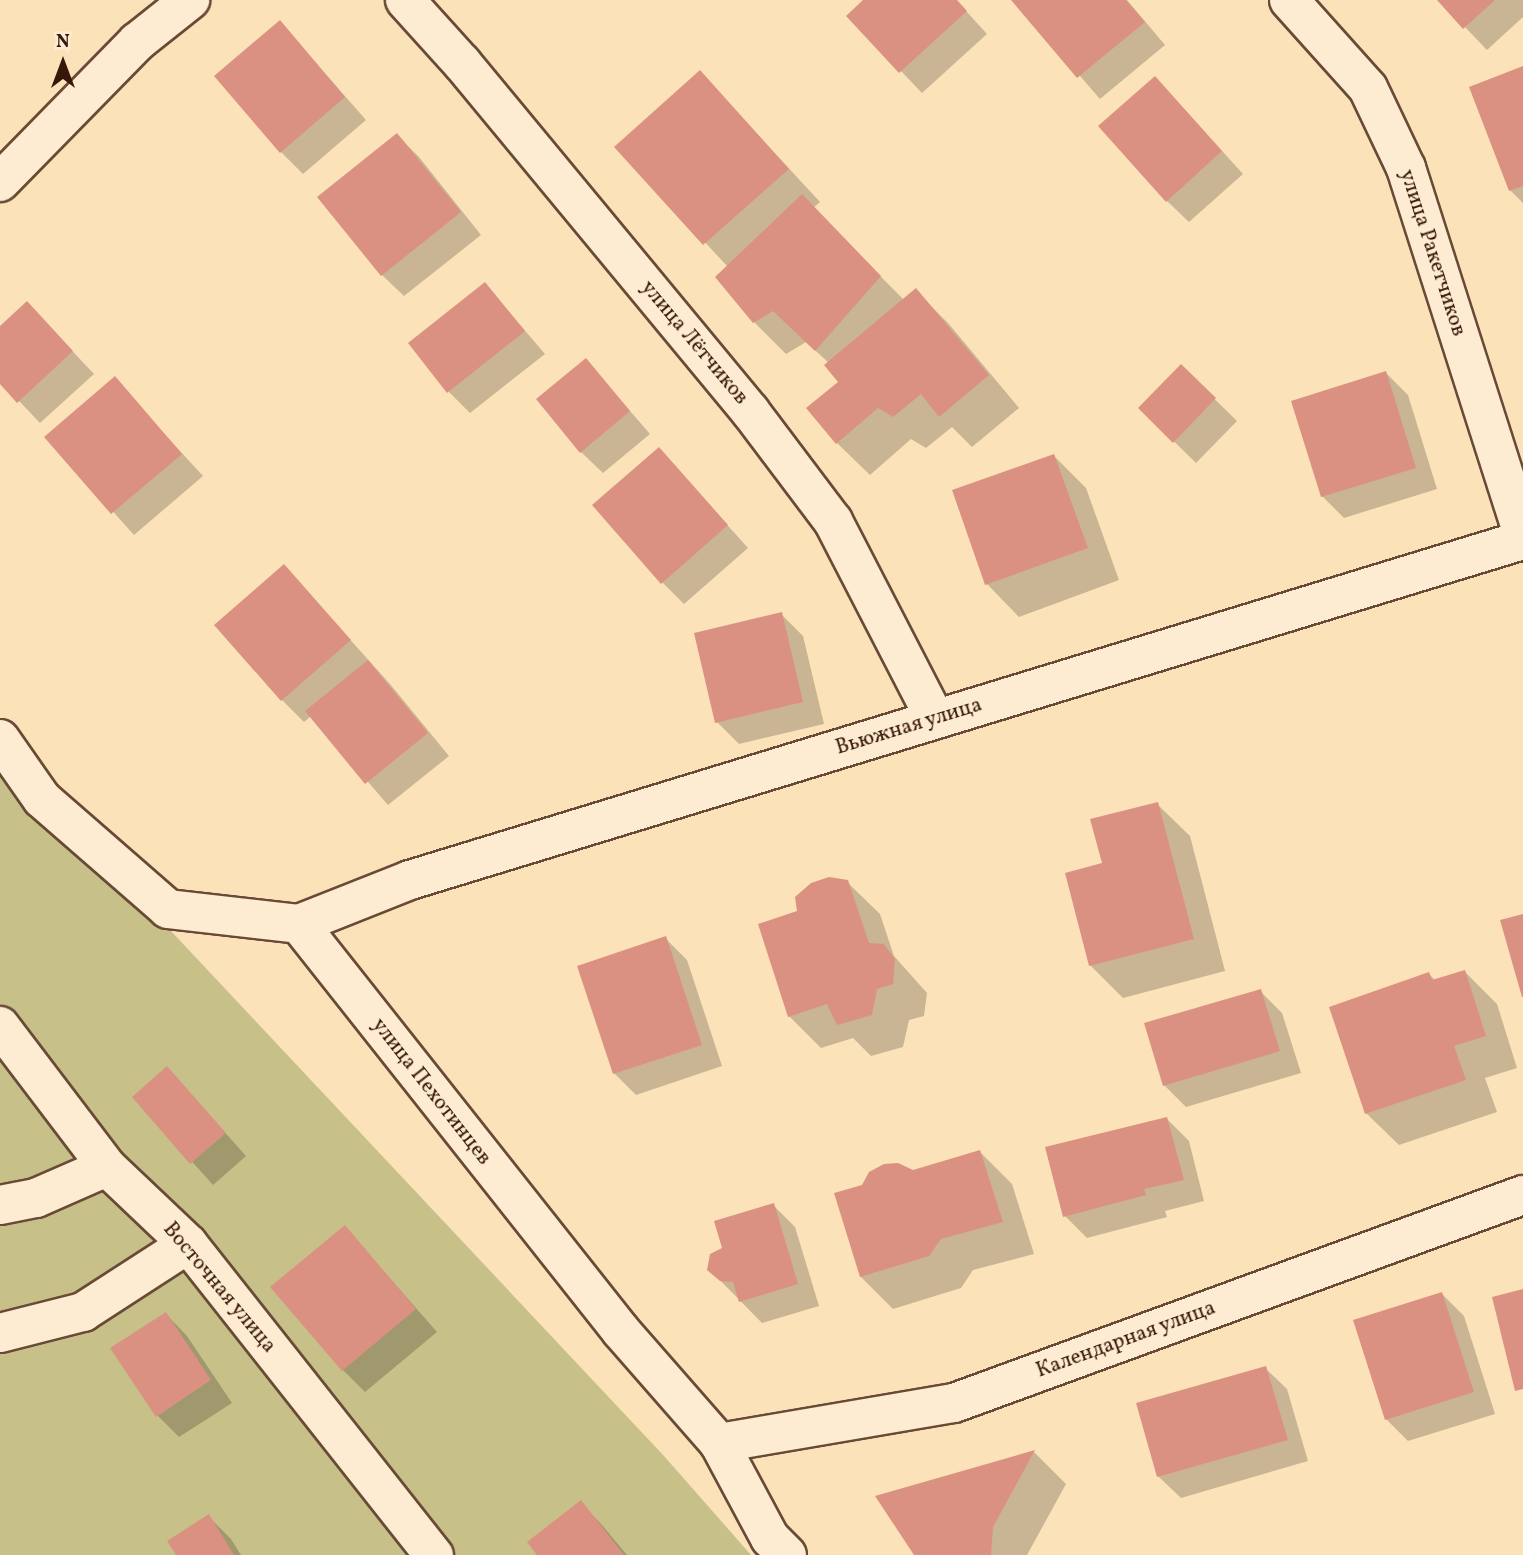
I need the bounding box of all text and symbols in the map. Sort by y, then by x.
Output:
north arrow [28,28,98,98]
text: N [56,29,70,55]
street label: улица Ракетчиков [1393,167,1471,339]
street label: улица Лётчиков [635,276,753,410]
street label: Вьюжная улица [833,693,985,761]
street label: улица Пехотинцев [366,1014,496,1170]
street label: Восточная улица [157,1217,281,1359]
street label: Календарная улица [1033,1296,1219,1384]

